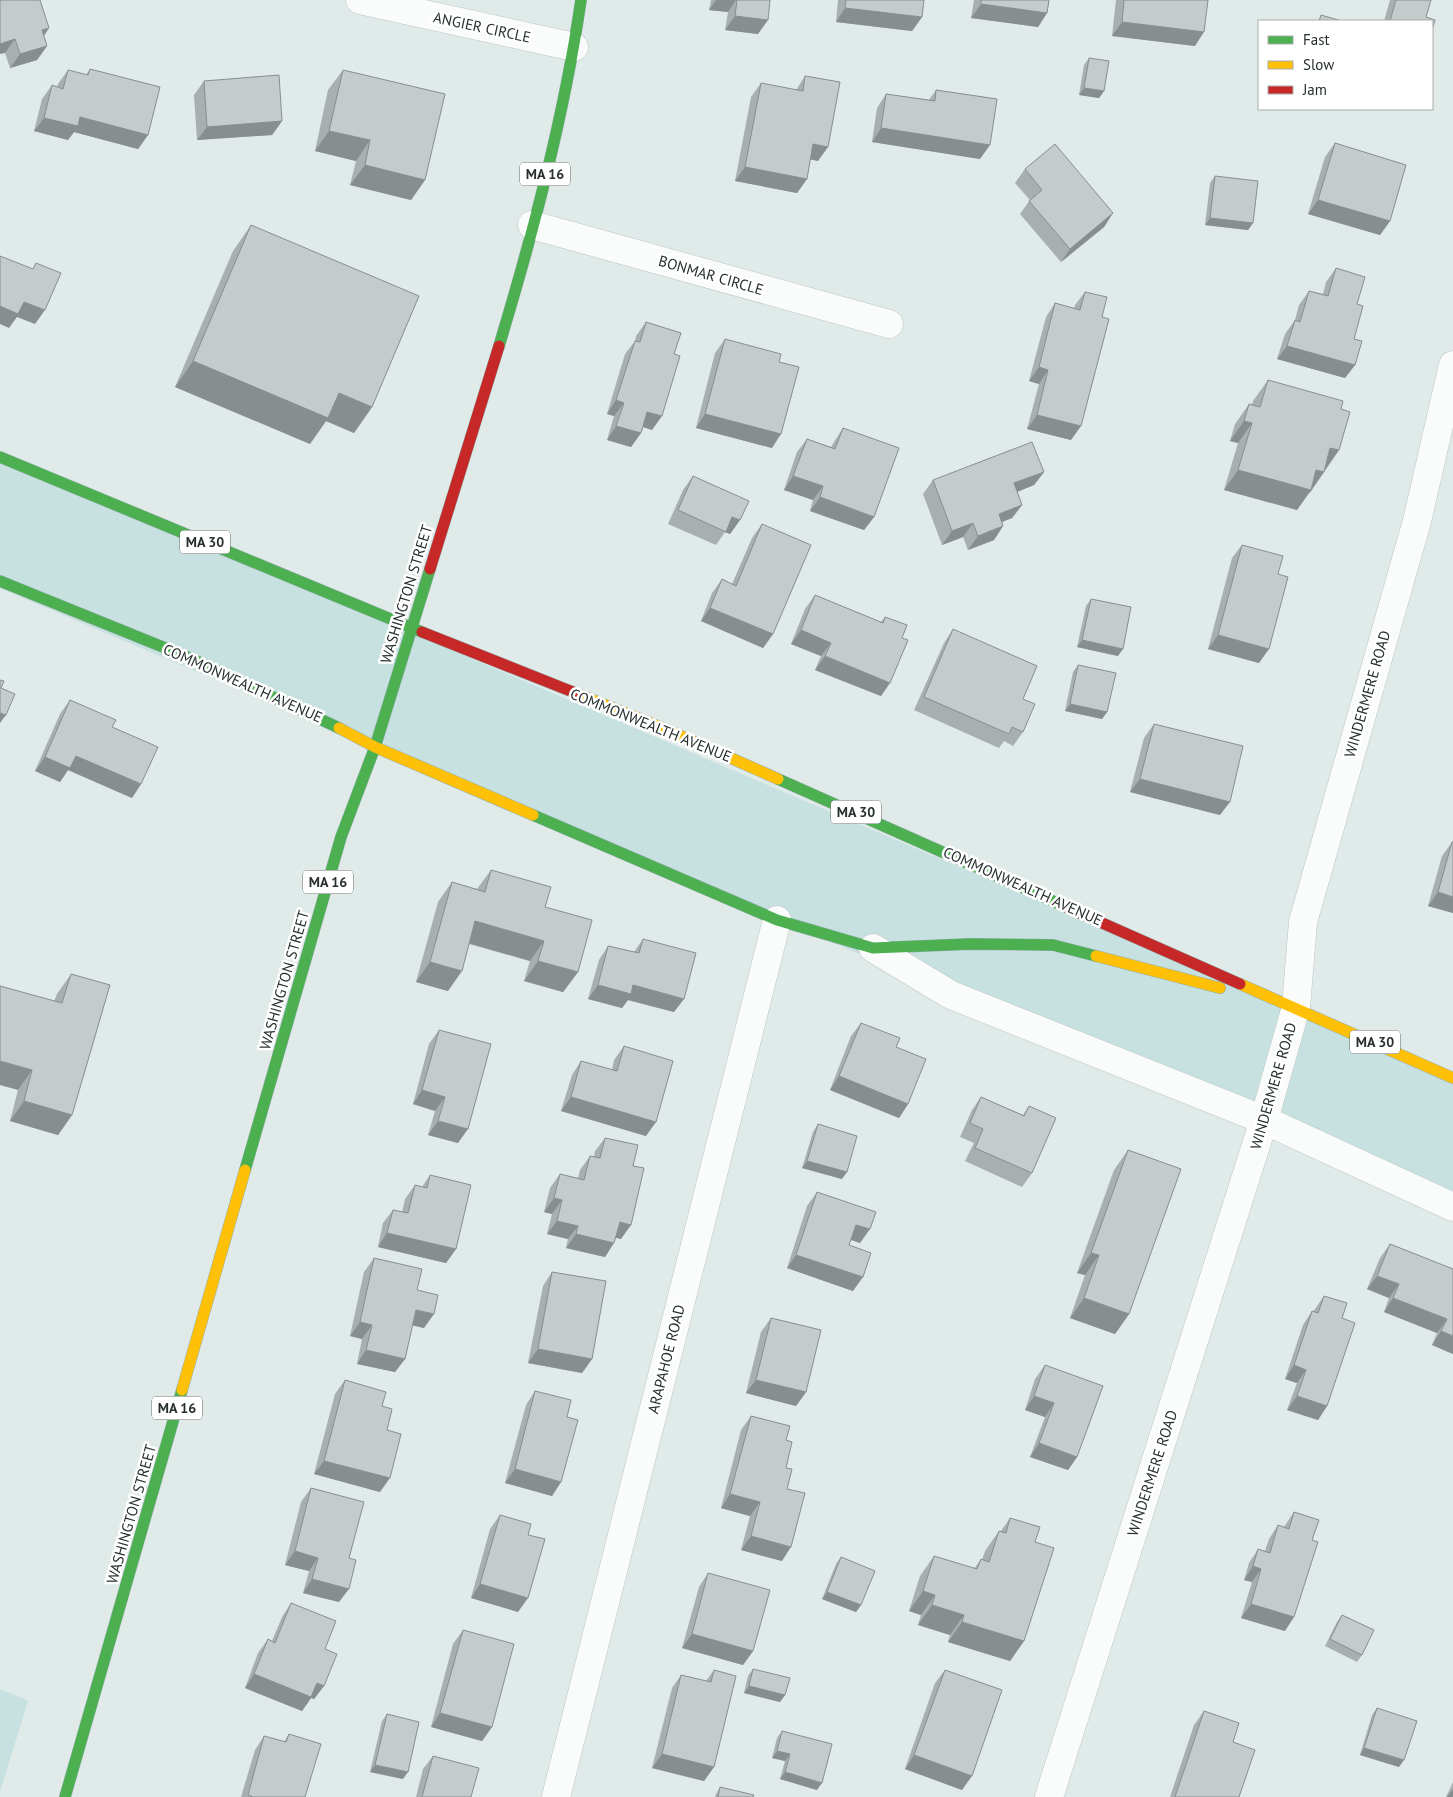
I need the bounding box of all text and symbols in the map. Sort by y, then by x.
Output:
street label: ANGIER CIRCLE [432,7,532,47]
legend [1258,20,1433,110]
text: Fast [1303,30,1330,49]
text: Slow [1303,55,1334,74]
text: Jam [1302,80,1327,99]
road number: MA 16 [520,162,570,185]
street label: BONMAR CIRCLE [656,251,766,299]
street label: WASHINGTON STREET [376,522,436,666]
road number: MA 30 [180,530,230,554]
street label: WINDERMERE ROAD [1340,628,1394,760]
street label: COMMONWEALTH AVENUE [160,639,326,727]
street label: COMMONWEALTH AVENUE [568,684,734,766]
road number: MA 30 [831,800,881,824]
street label: COMMONWEALTH AVENUE [940,842,1106,930]
road number: MA 16 [303,870,353,894]
street label: WASHINGTON STREET [255,908,313,1052]
street label: WINDERMERE ROAD [1246,1020,1300,1152]
road number: MA 30 [1350,1030,1400,1054]
street label: ARAPAHOE ROAD [643,1303,689,1415]
road number: MA 16 [152,1396,202,1420]
street label: WINDERMERE ROAD [1123,1408,1181,1538]
street label: WASHINGTON STREET [102,1442,160,1586]

